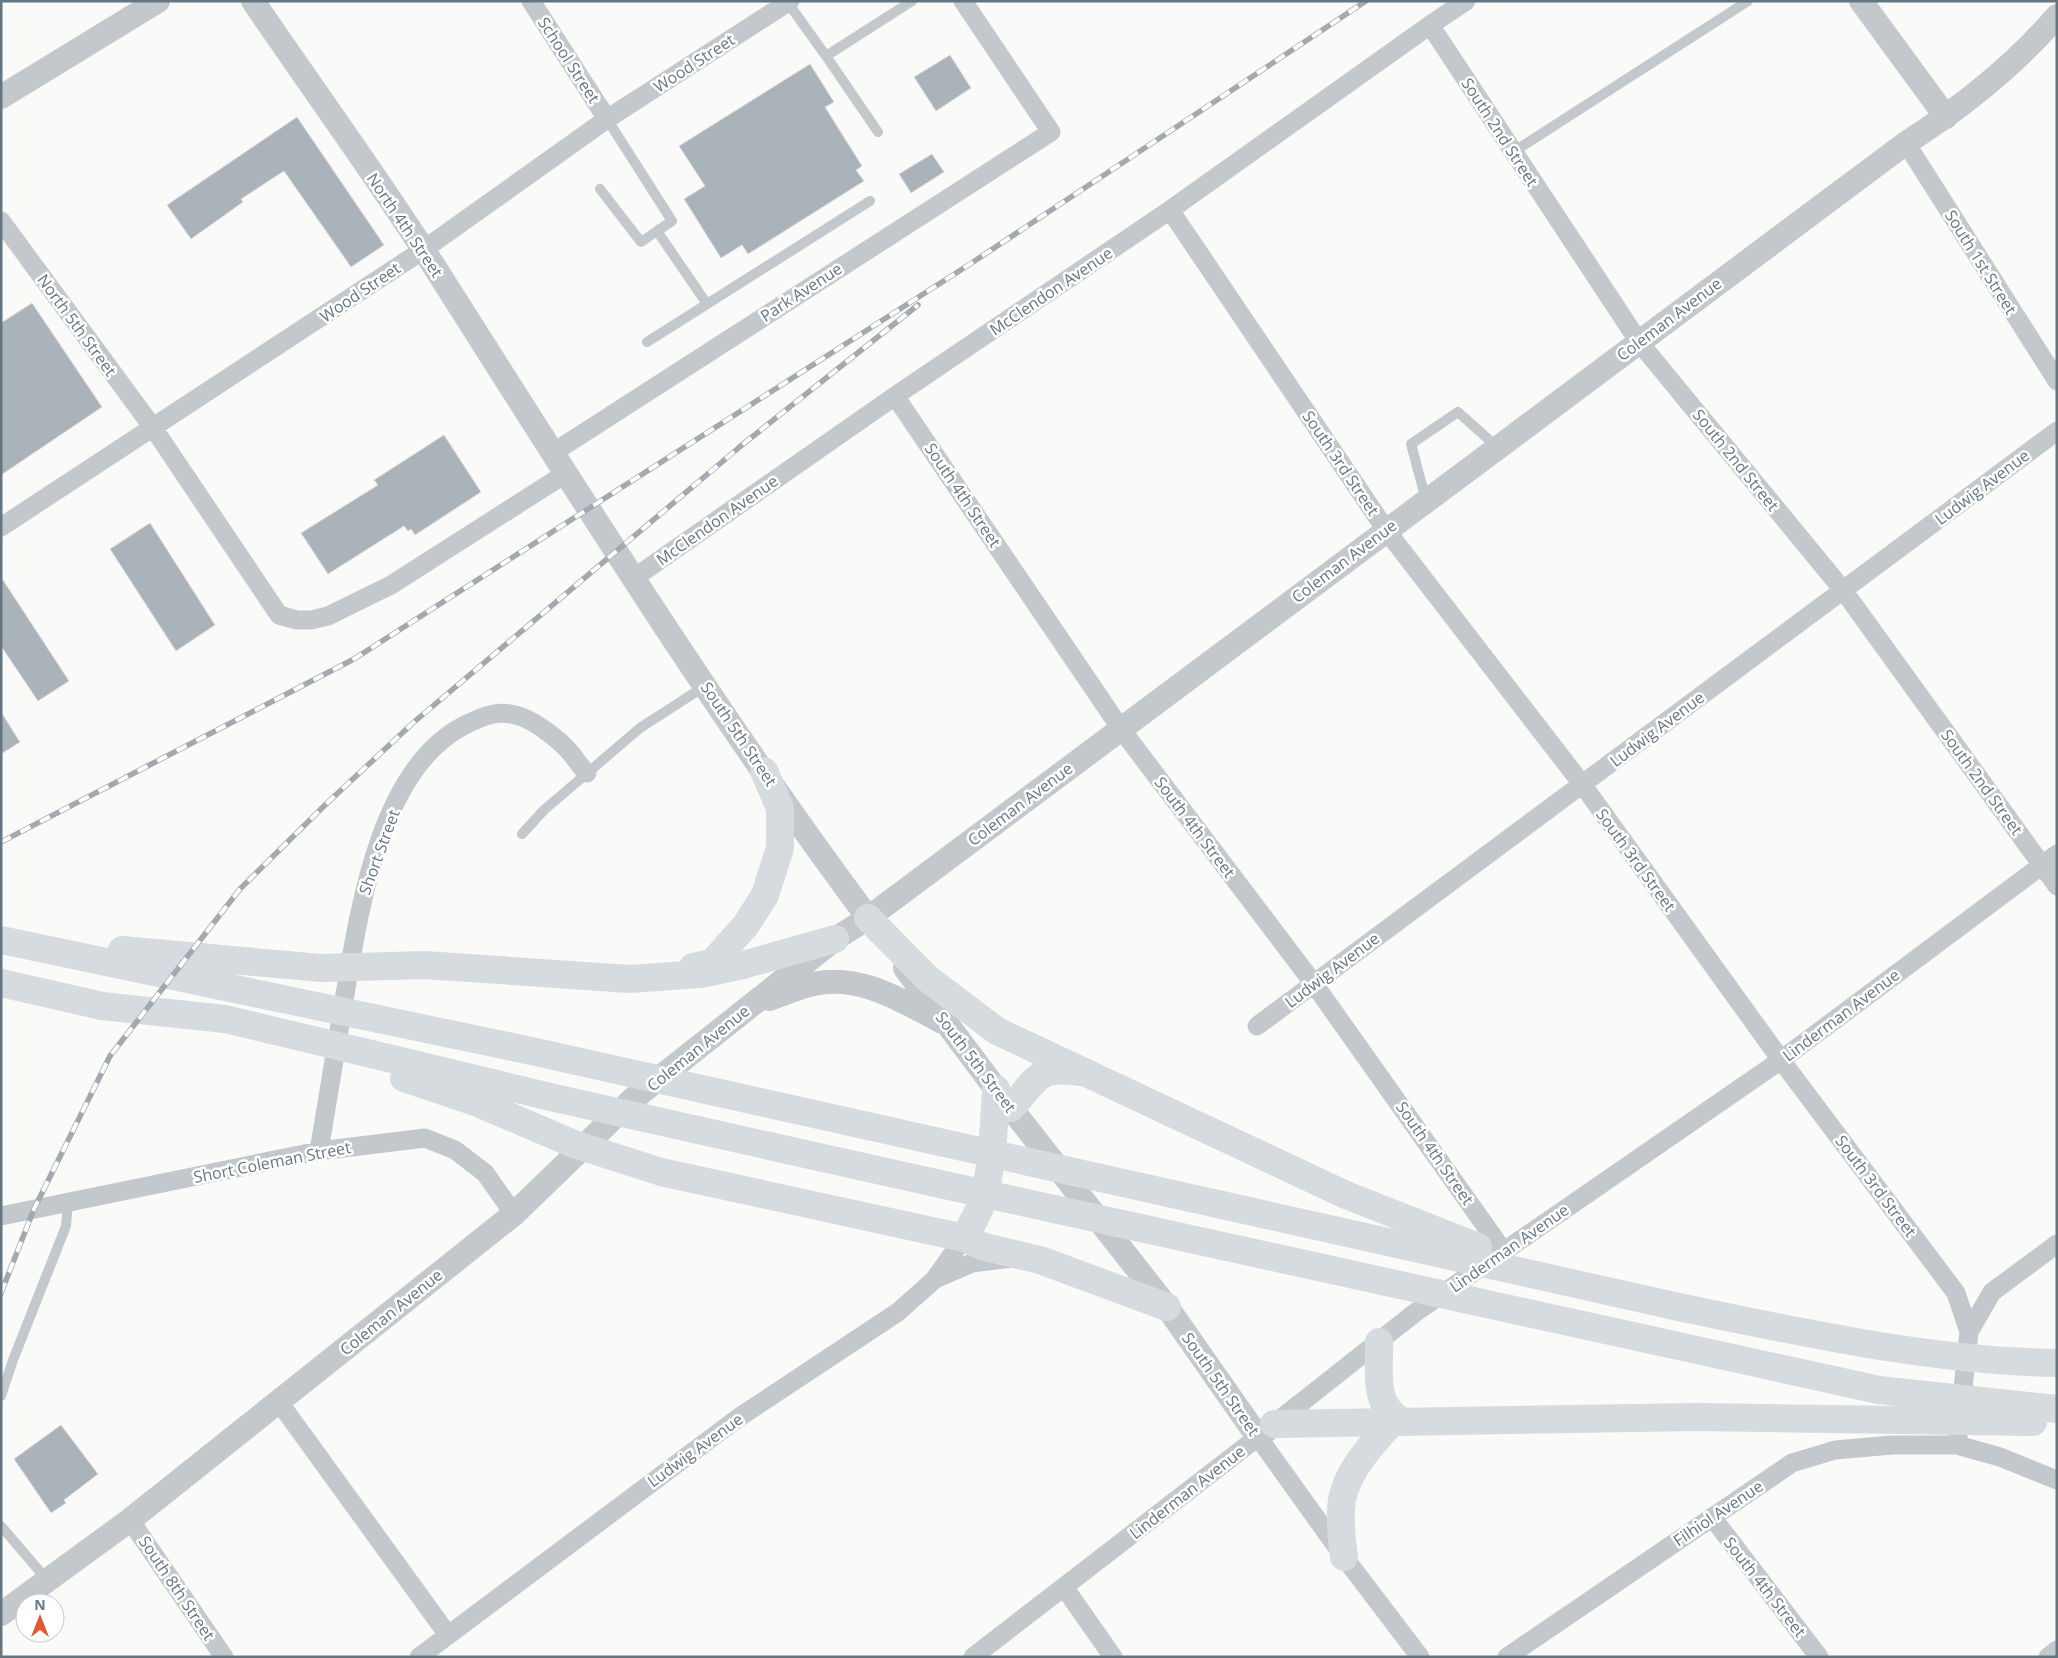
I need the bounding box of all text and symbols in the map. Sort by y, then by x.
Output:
street label: School Street [533,13,605,107]
street label: Wood Street [649,28,739,97]
street label: South 2nd Street [1457,73,1544,191]
street label: North 4th Street [362,169,448,282]
street label: South 1st Street [1940,206,2022,319]
street label: McClendon Avenue [985,242,1117,340]
street label: Wood Street [315,257,405,327]
street label: Park Avenue [756,257,846,327]
street label: North 5th Street [32,269,122,381]
street label: Coleman Avenue [1612,272,1726,366]
street label: South 2nd Street [1688,404,1784,516]
street label: South 3rd Street [1298,406,1384,520]
street label: South 4th Street [920,439,1006,552]
street label: Ludwig Avenue [1930,444,2034,530]
street label: McClendon Avenue [652,470,782,570]
street label: Coleman Avenue [1287,514,1401,608]
street label: South 5th Street [696,678,782,791]
street label: Ludwig Avenue [1605,686,1709,772]
street label: South 2nd Street [1936,725,2028,839]
street label: Coleman Avenue [963,757,1077,851]
street label: South 4th Street [1150,772,1240,882]
street label: South 3rd Street [1591,804,1681,916]
street label: Short Street [353,806,405,898]
street label: Ludwig Avenue [1280,927,1384,1013]
street label: Linderman Avenue [1778,964,1904,1066]
street label: Coleman Avenue [642,1000,754,1096]
street label: South 5th Street [931,1007,1021,1117]
street label: South 4th Street [1391,1097,1479,1209]
street label: South 3rd Street [1830,1131,1922,1242]
street label: Short Coleman Street [192,1136,353,1188]
street label: Linderman Avenue [1445,1199,1573,1297]
street label: Coleman Avenue [335,1264,447,1360]
street label: South 5th Street [1177,1328,1265,1440]
street label: Ludwig Avenue [643,1408,747,1492]
street label: Linderman Avenue [1125,1440,1249,1544]
street label: Filhiol Avenue [1669,1475,1767,1551]
street label: South 8th Street [134,1532,220,1645]
street label: South 4th Street [1719,1532,1811,1642]
north arrow [15,1593,65,1643]
text: N [34,1595,46,1614]

